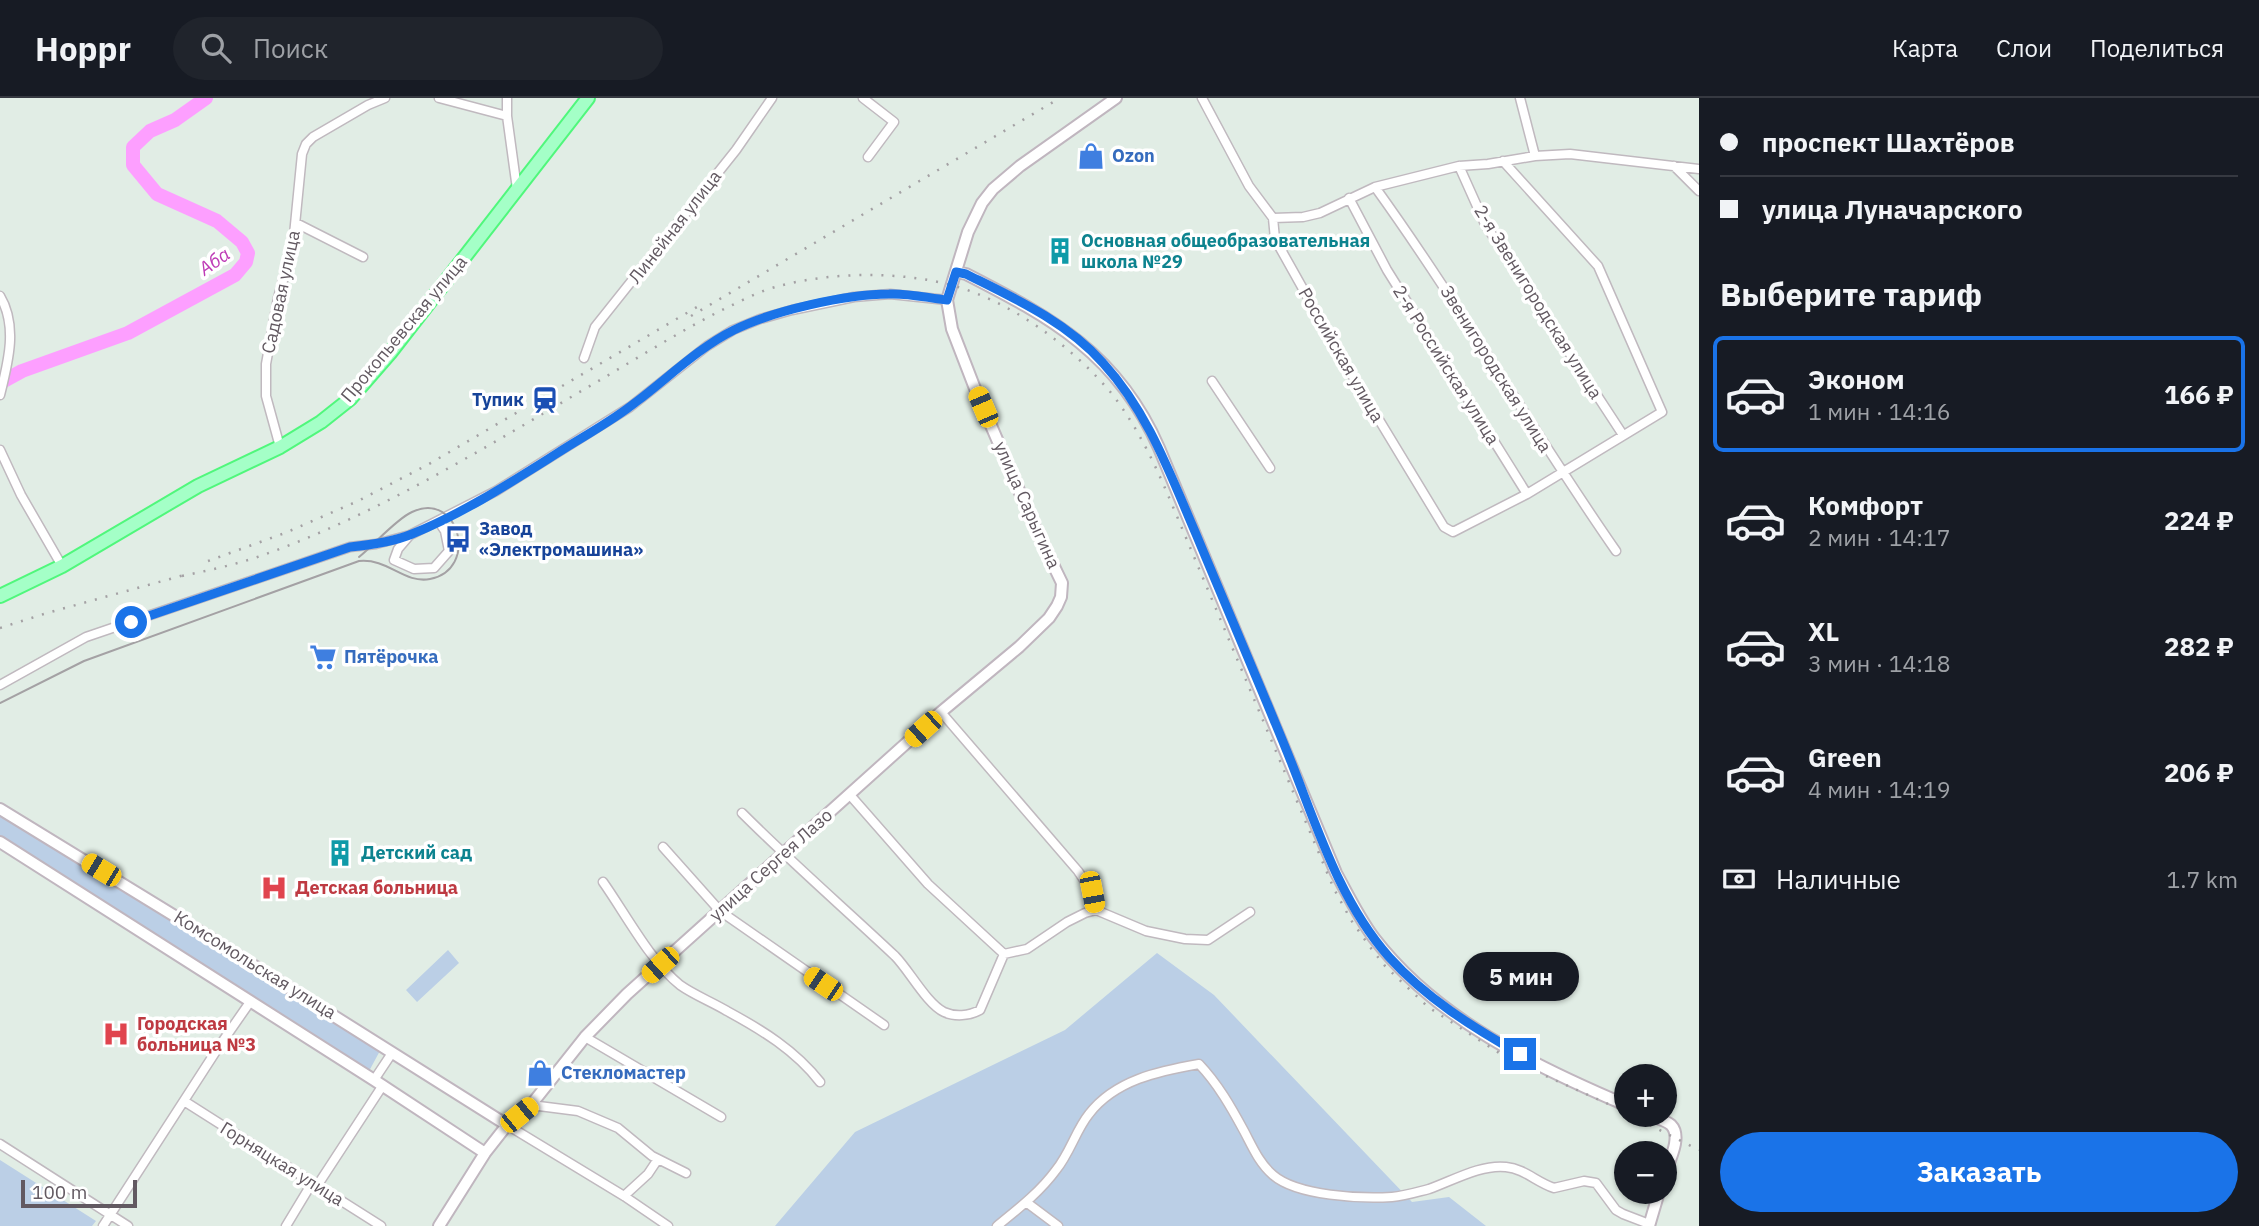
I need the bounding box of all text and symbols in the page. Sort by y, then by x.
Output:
search box [173,17,663,80]
text: Hoppr [35,27,131,70]
icon: search [197,29,235,67]
text: Поиск [253,31,328,65]
text: Карта [1892,32,1958,64]
text: Слои [1996,32,2052,64]
text: Поделиться [2090,32,2224,64]
text: проспект Шахтёров [1762,125,2015,159]
shop icon: Ozon [1076,141,1106,171]
place label: Ozon [1112,144,1155,167]
street label: Линейная улица [623,165,726,288]
text: улица Луначарского [1762,192,2023,226]
street label: 2-я Звенигородская улица [1469,201,1607,403]
street label: Садовая улица [256,228,305,356]
place label: Основная общеобразовательная школа №29 [1081,229,1370,273]
building icon: Основная общеобразовательная школа №29 [1045,236,1075,266]
water label: Аба [193,242,234,281]
street label: Прокопьевская улица [336,250,472,407]
text: Выберите тариф [1720,273,1982,315]
street label: 2-я Российская улица [1388,281,1505,449]
street label: Звенигородская улица [1436,282,1556,456]
street label: Российская улица [1293,283,1390,427]
text: Эконом [1808,362,1905,396]
icon: car [1724,363,1787,426]
text: 166 ₽ [2164,377,2234,411]
car [966,384,1001,430]
station icon: Тупик [530,385,560,415]
place label: Тупик [472,388,524,411]
text: 1 мин · 14:16 [1808,396,1951,426]
street label: улица Сарыгина [989,438,1066,572]
text: Комфорт [1808,488,1923,522]
icon: car [1724,489,1787,552]
text: 224 ₽ [2164,503,2234,537]
place label: Завод «Электромашина» [479,517,643,561]
text: 2 мин · 14:17 [1808,522,1951,552]
bus stop icon: Завод «Электромашина» [443,524,473,554]
route start [115,606,147,638]
text: XL [1808,614,1839,648]
icon: car [1724,615,1787,678]
text: 282 ₽ [2164,629,2234,663]
supermarket icon: Пятёрочка [308,642,338,672]
place label: Пятёрочка [344,645,438,668]
text: 3 мин · 14:18 [1808,648,1951,678]
car [901,707,946,751]
text: Green [1808,740,1882,774]
icon: car [1724,741,1787,804]
text: 206 ₽ [2164,755,2234,789]
text: 4 мин · 14:19 [1808,774,1951,804]
street label: улица Сергея Лазо [704,803,837,926]
building icon: Детский сад [325,838,355,868]
place label: Детский сад [361,841,472,864]
car [78,850,125,890]
icon: cash [1720,860,1758,898]
text: Наличные [1776,862,1901,896]
text: 1.7 km [2167,864,2238,894]
car [1078,869,1107,915]
hospital icon: Детская больница [259,873,289,903]
place label: Детская больница [295,876,458,899]
street label: Комсомольская улица [170,905,341,1024]
car [638,943,683,987]
callout: 5 мин [1462,953,1578,1002]
text: 5 мин [1489,961,1553,991]
car [800,964,847,1004]
place label: Городская больница №3 [137,1012,256,1056]
hospital icon: Городская больница №3 [101,1019,131,1049]
route end [1504,1038,1536,1070]
shop icon: Стекломастер [525,1058,555,1088]
place label: Стекломастер [561,1061,686,1084]
map controls [1614,1064,1677,1204]
button: + [1614,1064,1677,1127]
car [497,1094,542,1136]
street label: Горняцкая улица [216,1116,349,1211]
button: Заказать [1720,1132,2238,1212]
button: − [1614,1141,1677,1204]
scale bar [21,1177,136,1209]
text: 100 m [32,1180,87,1204]

